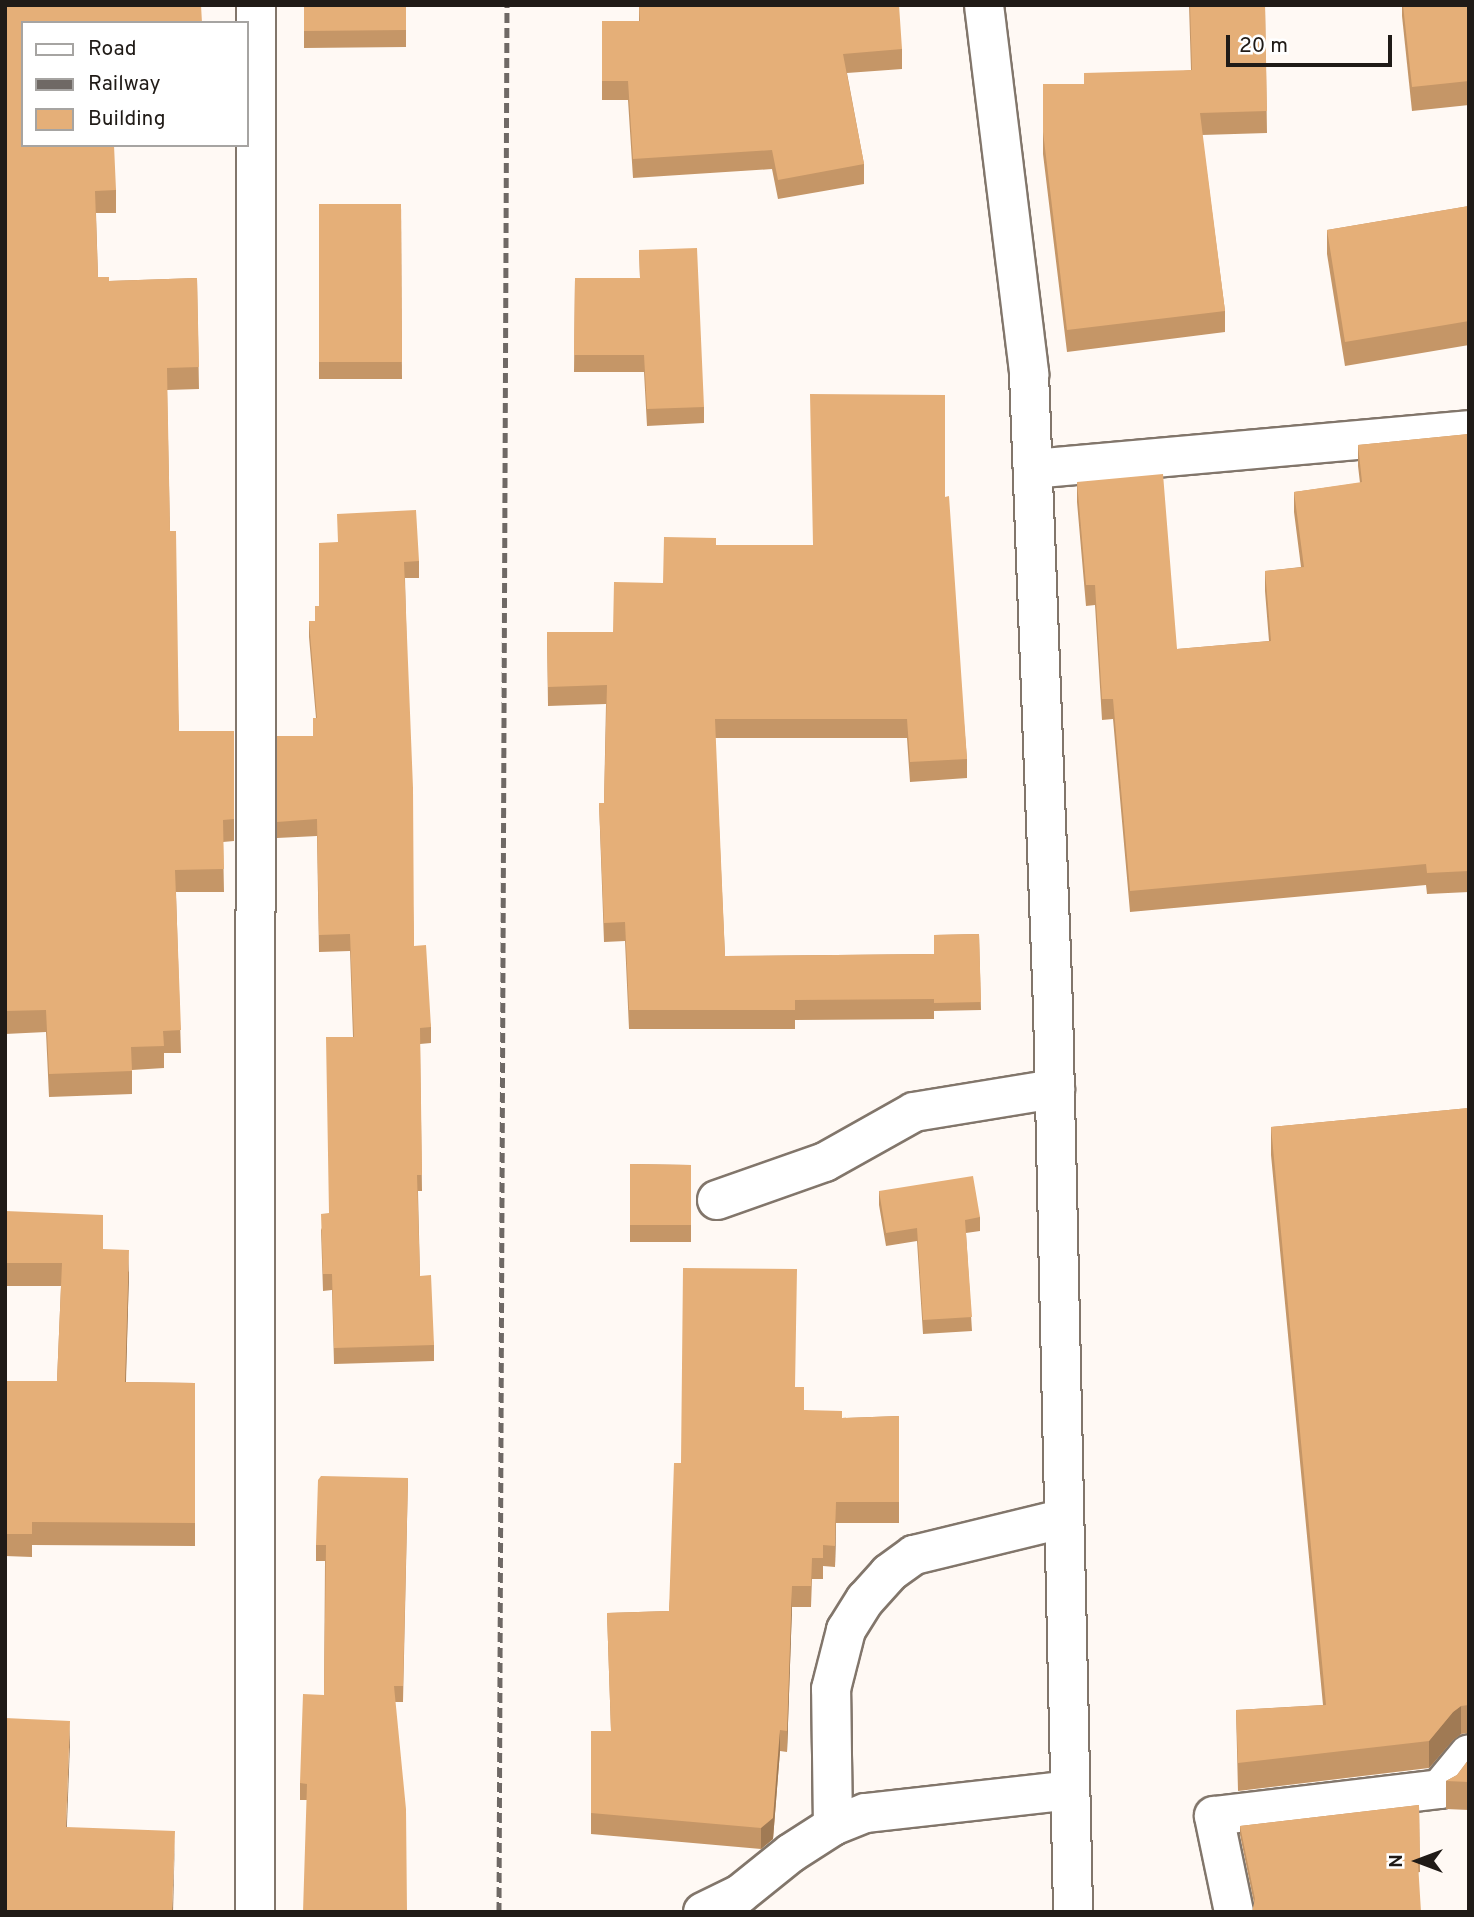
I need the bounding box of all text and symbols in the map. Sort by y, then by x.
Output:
legend [21,21,248,147]
scale bar [1229,21,1395,65]
text: 20 m [1239,33,1288,60]
text: Road [88,36,137,63]
text: Railway [88,71,161,98]
text: Building [88,106,166,133]
north arrow [1383,1826,1453,1896]
text: N [1385,1854,1409,1868]

